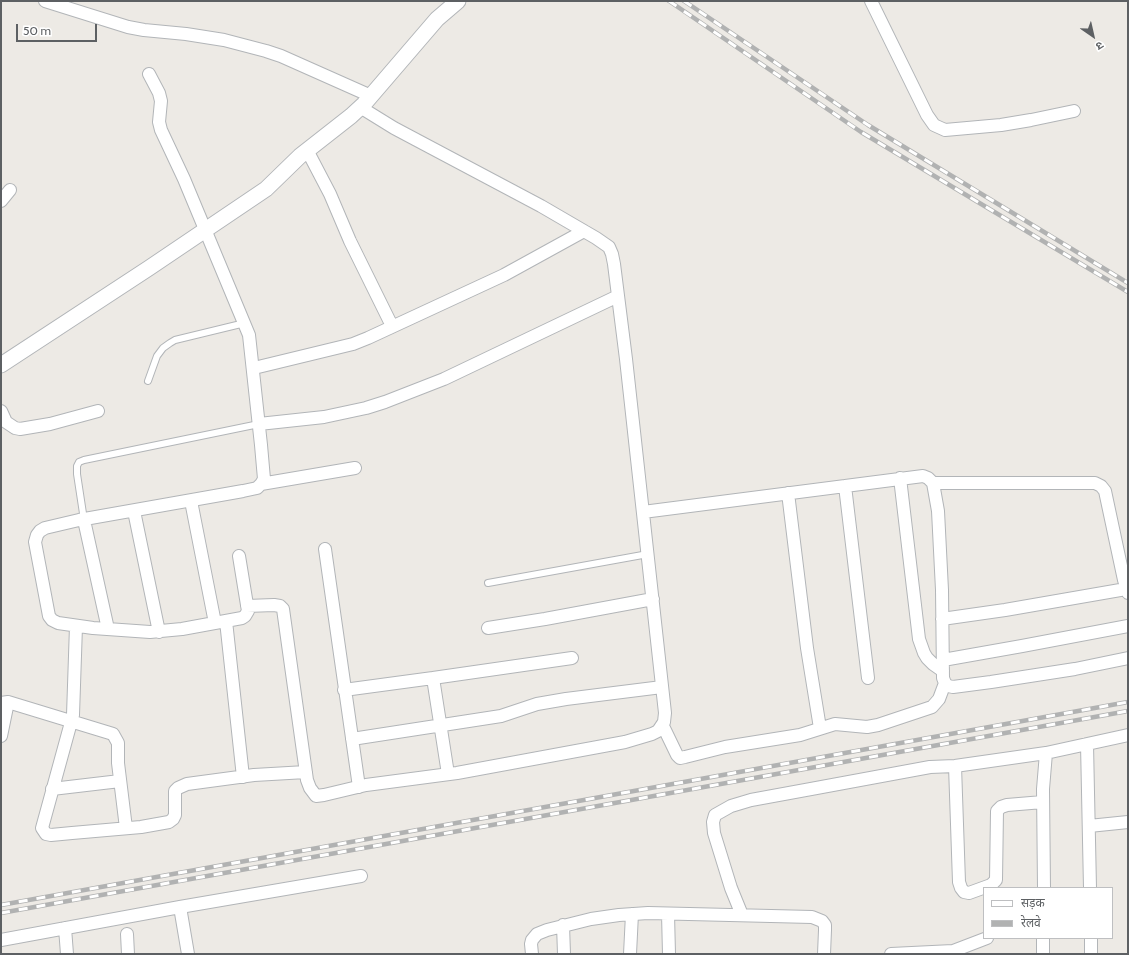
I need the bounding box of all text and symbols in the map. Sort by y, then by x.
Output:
scale bar [18,16,99,42]
north arrow [1073,16,1113,56]
text: 50 m [23,23,51,38]
text: उ [1093,38,1106,54]
legend [983,887,1113,939]
text: सड़क [1021,895,1045,910]
text: रेलवे [1021,915,1041,930]

